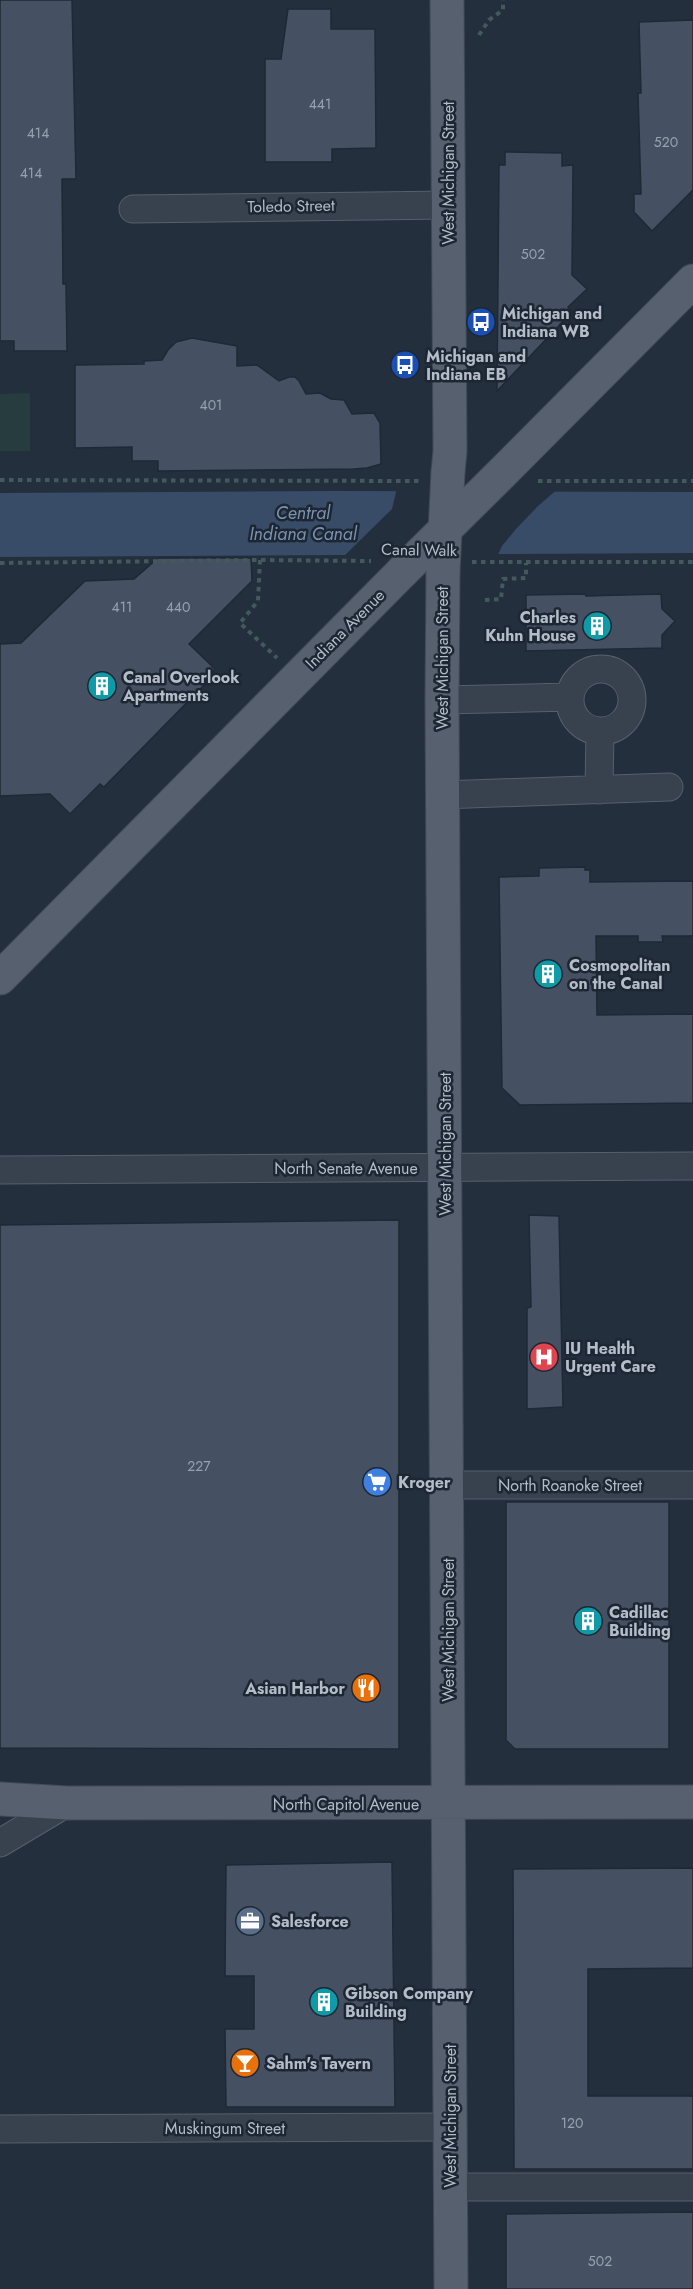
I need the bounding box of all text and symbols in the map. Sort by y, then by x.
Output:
house number: 441 [309,94,331,114]
street label: West Michigan Street [437,101,460,245]
house number: 414 [27,123,49,143]
house number: 520 [654,132,678,152]
house number: 414 [20,163,42,183]
street label: Toledo Street [247,194,335,218]
house number: 502 [521,244,545,264]
place label: Michigan and Indiana WB [502,302,602,343]
bus stop icon: Michigan and Indiana WB [465,306,497,338]
place label: Michigan and Indiana EB [426,345,526,386]
bus stop icon: Michigan and Indiana EB [389,349,421,381]
house number: 401 [200,395,222,415]
water label: Central Indiana Canal [249,500,358,547]
street label: Canal Walk [381,538,458,562]
street label: Indiana Avenue [300,584,390,674]
street label: West Michigan Street [431,586,454,730]
house number: 411 [112,597,132,617]
house number: 440 [166,597,190,617]
place label: Charles Kuhn House [485,606,576,647]
building icon: Charles Kuhn House [581,610,613,642]
place label: Canal Overlook Apartments [122,666,240,707]
building icon: Canal Overlook Apartments [86,670,118,702]
place label: Cosmopolitan on the Canal [569,954,670,995]
building icon: Cosmopolitan on the Canal [532,958,564,990]
street label: West Michigan Street [434,1072,457,1216]
street label: North Senate Avenue [274,1157,418,1180]
place label: IU Health Urgent Care [565,1337,656,1378]
hospital icon: IU Health Urgent Care [528,1341,560,1373]
house number: 227 [187,1456,211,1476]
supermarket icon: Kroger [361,1466,393,1498]
place label: Kroger [398,1471,451,1494]
street label: North Roanoke Street [498,1474,642,1497]
street label: West Michigan Street [437,1558,460,1702]
place label: Cadillac Building [609,1601,671,1642]
building icon: Cadillac Building [572,1605,604,1637]
restaurant icon: Asian Harbor [350,1672,382,1704]
place label: Asian Harbor [244,1677,345,1700]
street label: North Capitol Avenue [273,1793,419,1816]
office icon: Salesforce [234,1905,266,1937]
place label: Salesforce [271,1910,349,1933]
place label: Gibson Company Building [345,1982,473,2023]
building icon: Gibson Company Building [308,1986,340,2018]
street label: West Michigan Street [439,2044,462,2188]
bar icon: Sahm's Tavern [229,2047,261,2079]
place label: Sahm's Tavern [266,2052,371,2075]
house number: 120 [561,2113,583,2133]
street label: Muskingum Street [165,2117,285,2140]
house number: 502 [588,2251,612,2271]

